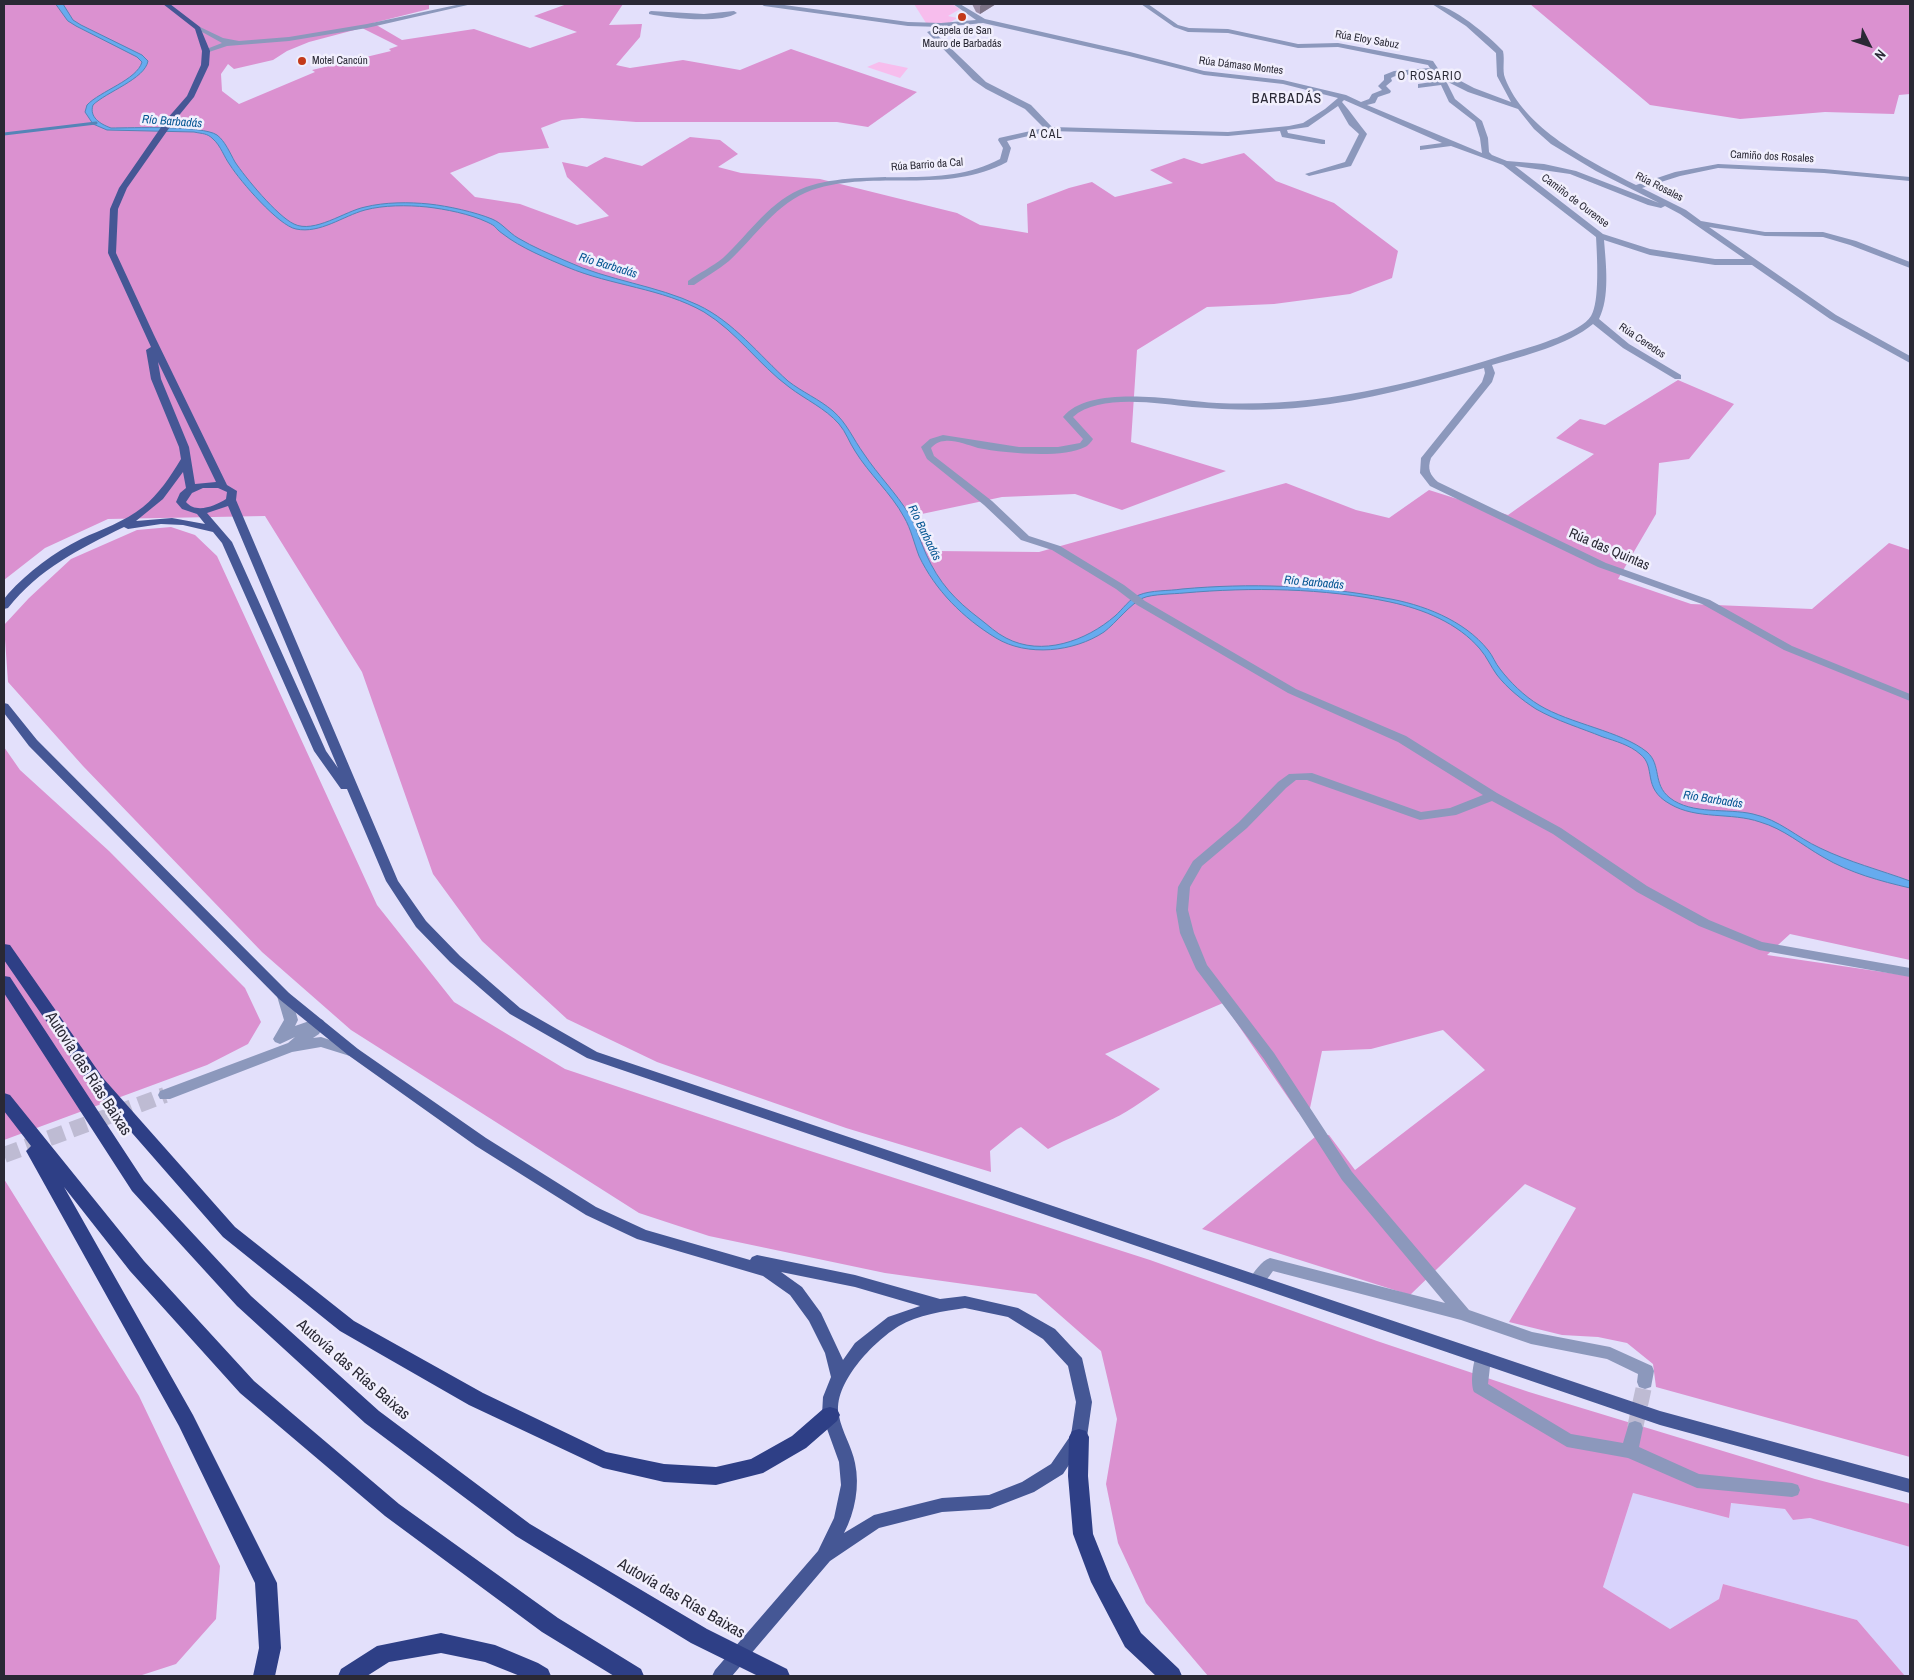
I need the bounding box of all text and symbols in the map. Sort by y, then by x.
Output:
marker: Capela de San Mauro de Barbadás [956,11,968,23]
north arrow [1844,20,1894,70]
place label: Capela de San Mauro de Barbadás [922,24,1002,50]
street label: Rúa Eloy Sabuz [1334,28,1400,52]
text: N [1871,46,1890,64]
place label: Motel Cancún [312,54,368,68]
street label: Rúa Dámaso Montes [1198,54,1284,78]
marker: Motel Cancún [296,55,308,67]
district label: O ROSARIO [1396,70,1464,84]
district label: BARBADÁS [1251,91,1323,107]
water label: Río Barbadás [141,113,203,131]
district label: A CAL [1029,128,1063,142]
street label: Camiño dos Rosales [1730,148,1814,166]
street label: Rúa Barrio da Cal [891,156,963,174]
street label: Rúa Rosales [1633,169,1685,205]
street label: Camiño de Ourense [1539,171,1611,231]
water label: Río Barbadás [577,250,639,282]
street label: Rúa Ceredos [1616,321,1668,361]
water label: Río Barbadás [904,503,944,563]
street label: Rúa das Quintas [1566,525,1652,575]
water label: Río Barbadás [1283,573,1345,593]
water label: Río Barbadás [1682,788,1744,812]
street label: Autovía das Rías Baixas [41,1009,135,1139]
street label: Autovía das Rías Baixas [292,1316,414,1424]
street label: Autovía das Rías Baixas [614,1555,748,1643]

